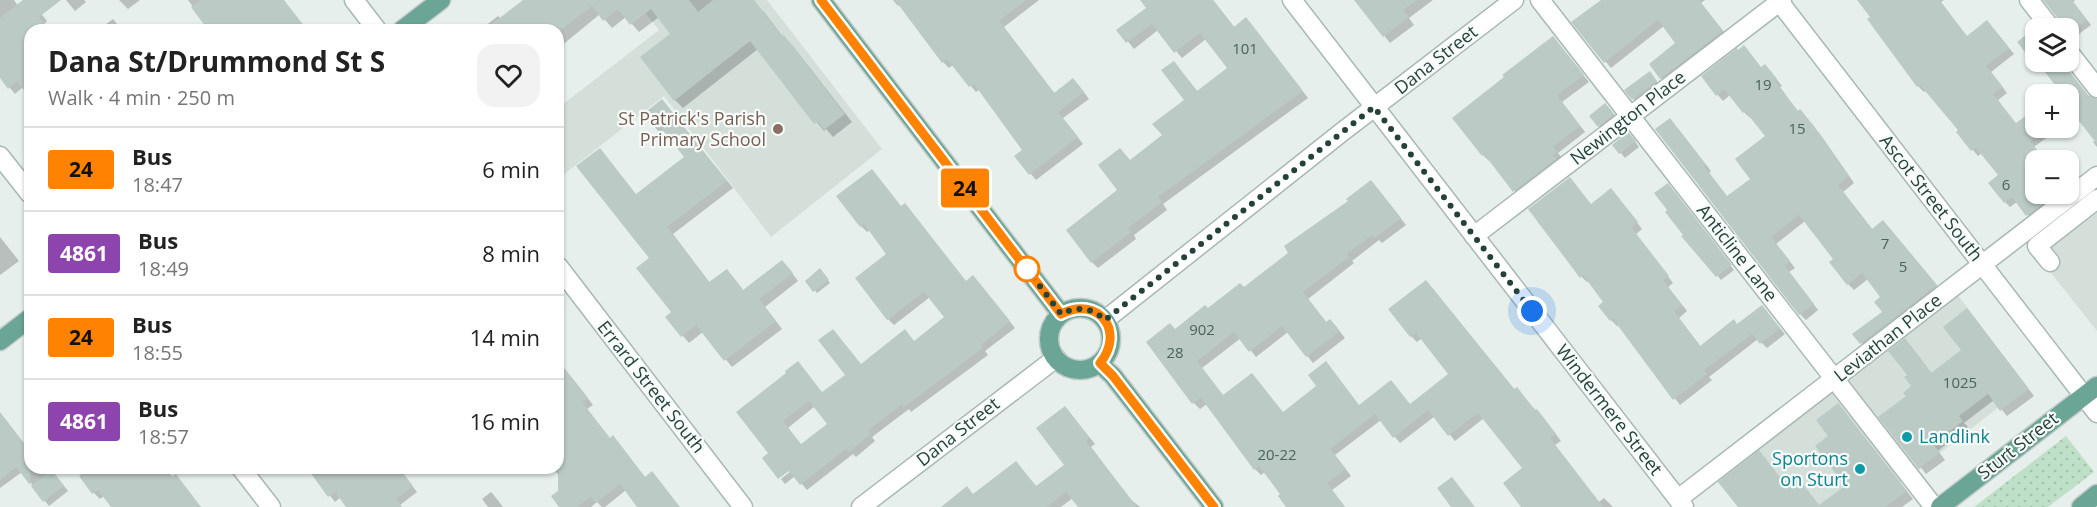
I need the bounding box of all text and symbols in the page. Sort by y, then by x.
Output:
map controls [2025,18,2079,204]
button: layers [2025,18,2079,72]
street label: Dana Street [1389,19,1482,99]
house number: 101 [1232,38,1258,58]
text: Dana St/Drummond St S [48,42,385,80]
button: heart [477,44,540,107]
street label: Newington Place [1565,65,1690,170]
house number: 19 [1754,74,1772,94]
text: Walk · 4 min · 250 m [48,84,235,111]
button: + [2025,84,2079,138]
place label: St Patrick's Parish Primary School [618,106,766,151]
house number: 15 [1788,118,1806,138]
marker: St Patrick's Parish Primary School [771,122,785,136]
street label: Ascot Street South [1875,129,1989,266]
text: Bus [132,141,172,171]
button: − [2025,150,2079,204]
text: 6 min [482,154,540,184]
text: 24 [69,155,93,183]
line badge: 24 [938,168,992,207]
text: 18:47 [132,171,183,198]
text: 24 [953,174,977,202]
house number: 6 [2002,174,2010,194]
street label: Anticline Lane [1692,199,1783,306]
text: Bus [138,225,178,255]
house number: 7 [1881,233,1889,253]
text: 8 min [482,238,540,268]
text: 4861 [60,239,108,267]
text: 18:49 [138,255,189,282]
unlabelled marker [1014,256,1040,282]
house number: 5 [1899,256,1907,276]
street label: Leviathan Place [1829,288,1946,387]
your location [1517,296,1547,326]
text: Bus [132,309,172,339]
street label: Errard Street South [592,315,711,458]
house number: 902 [1189,319,1215,339]
text: 14 min [470,322,540,352]
text: 24 [69,323,93,351]
text: 18:55 [132,339,183,366]
street label: Windermere Street [1551,339,1668,480]
house number: 28 [1166,342,1184,362]
house number: 1025 [1943,372,1977,392]
street label: Dana Street [911,391,1004,471]
text: Bus [138,393,178,423]
text: 16 min [470,406,540,436]
street label: Sturt Street [1972,406,2063,484]
text: 4861 [60,407,108,435]
text: 18:57 [138,423,189,450]
place label: Landlink [1919,424,1991,448]
marker: Landlink [1900,430,1914,444]
house number: 20-22 [1257,444,1297,464]
place label: Sportons on Sturt [1772,446,1848,491]
marker: Sportons on Sturt [1853,462,1867,476]

